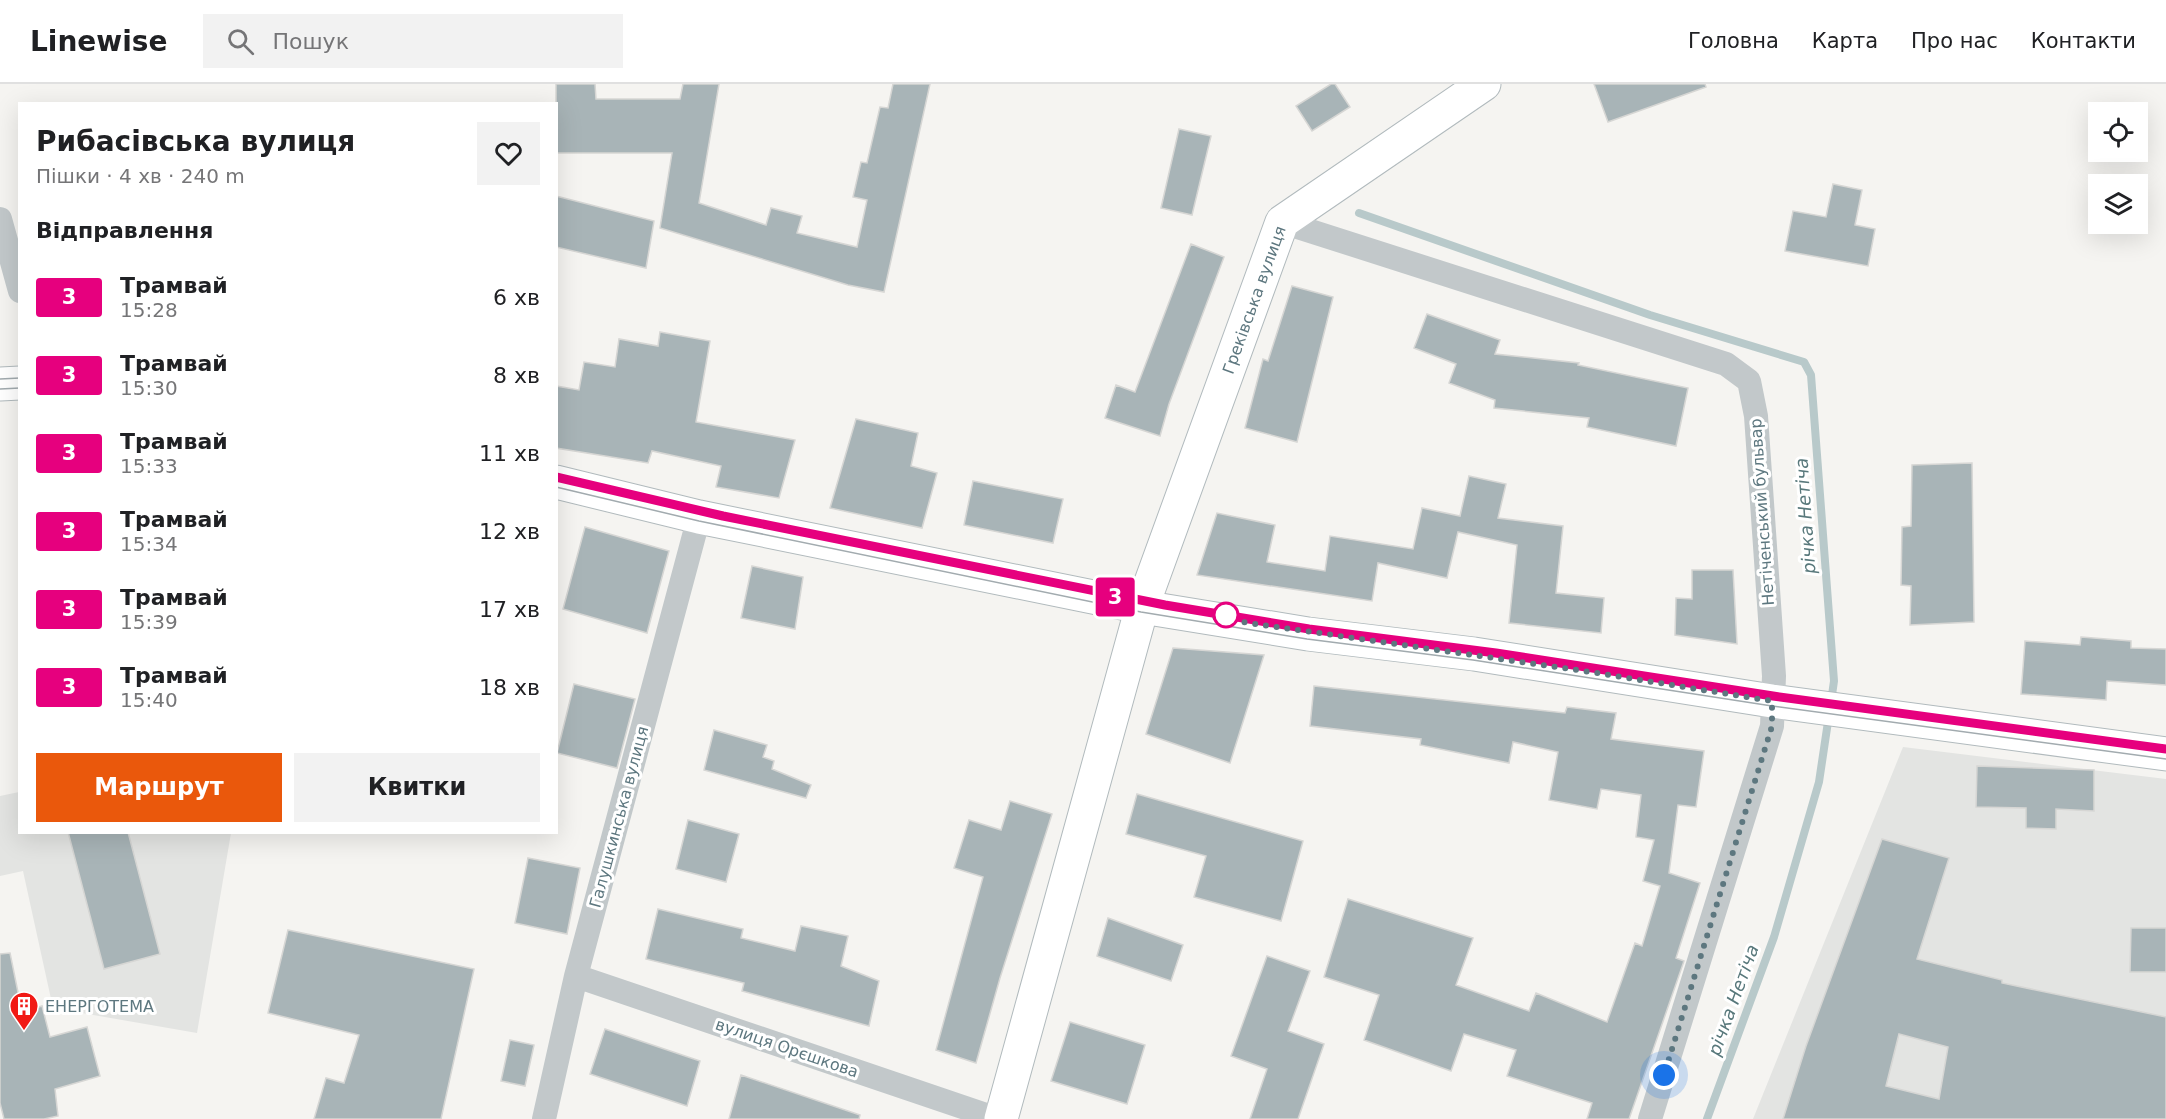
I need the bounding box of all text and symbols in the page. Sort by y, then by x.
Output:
search box [203,14,623,68]
text: Linewise [30,25,167,58]
icon: search [224,25,257,58]
text: Пошук [272,29,349,54]
text: Головна [1688,29,1779,53]
text: Карта [1812,29,1878,53]
text: Про нас [1911,29,1998,53]
text: Контакти [2031,29,2136,53]
map controls [2088,102,2148,234]
button: locate [2088,102,2148,162]
button: heart [477,122,540,185]
text: Рибасівська вулиця [36,125,355,158]
text: Пішки · 4 хв · 240 m [36,164,245,188]
button: layers [2088,174,2148,234]
text: Відправлення [36,218,213,243]
street label: Греківська вулиця [1218,223,1289,376]
text: Трамвай [120,273,228,298]
text: 3 [62,285,76,309]
text: 6 хв [493,285,540,310]
text: 15:28 [120,298,178,322]
text: Трамвай [120,351,228,376]
text: 3 [62,363,76,387]
text: 8 хв [493,363,540,388]
text: 15:30 [120,376,178,400]
street label: Нетіченський бульвар [1746,418,1778,606]
text: Трамвай [120,429,228,454]
text: 3 [62,441,76,465]
text: 11 хв [479,441,540,466]
text: 15:33 [120,454,178,478]
water label: річка Нетіча [1790,457,1820,576]
text: Трамвай [120,507,228,532]
text: 3 [62,519,76,543]
text: 12 хв [479,519,540,544]
text: 15:34 [120,532,178,556]
line badge: 3 [1096,578,1134,616]
text: Трамвай [120,585,228,610]
text: 3 [1108,585,1122,609]
text: 3 [62,597,76,621]
text: 17 хв [479,597,540,622]
unlabelled marker [1213,602,1239,628]
text: 15:39 [120,610,178,634]
text: Трамвай [120,663,228,688]
text: 3 [62,675,76,699]
text: 18 хв [479,675,540,700]
text: 15:40 [120,688,178,712]
street label: Галушкинська вулиця [586,724,652,910]
button: Маршрут [36,753,282,822]
button: Квитки [294,753,540,822]
water label: річка Нетіча [1703,942,1763,1059]
building icon: ЕНЕРГОТЕМА [8,990,40,1032]
place label: ЕНЕРГОТЕМА [45,997,154,1016]
street label: вулиця Орєшкова [713,1015,861,1081]
your location [1649,1060,1679,1090]

